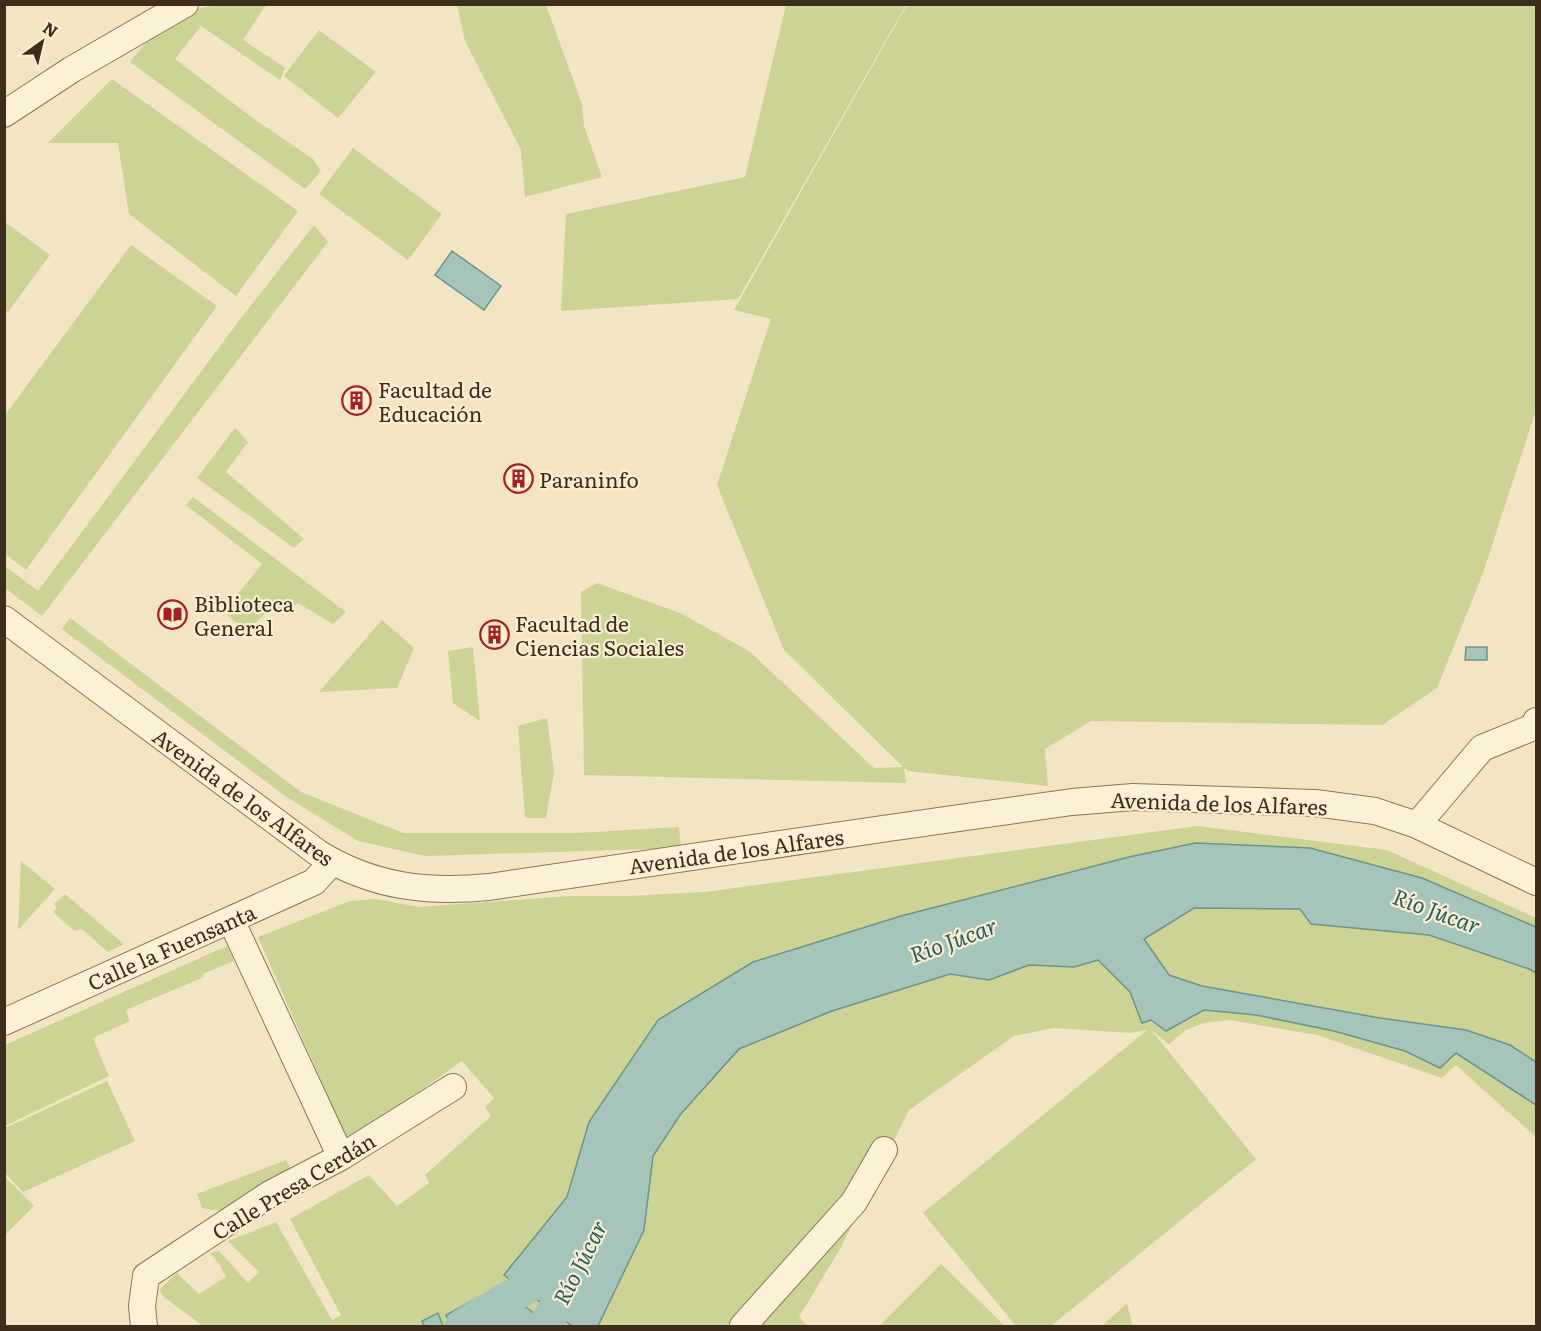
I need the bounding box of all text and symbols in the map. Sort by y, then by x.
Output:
north arrow [12,12,72,72]
text: N [39,15,63,42]
place label: Facultad de Educación [378,373,492,428]
building icon: Facultad de Educación [341,384,373,416]
building icon: Paraninfo [502,462,534,494]
place label: Paraninfo [539,463,639,494]
place label: Biblioteca General [194,587,295,642]
library icon: Biblioteca General [157,598,189,630]
place label: Facultad de Ciencias Sociales [515,607,684,662]
building icon: Facultad de Ciencias Sociales [478,618,510,650]
street label: Avenida de los Alfares [147,720,341,872]
street label: Avenida de los Alfares [1110,783,1328,821]
street label: Avenida de los Alfares [626,820,846,880]
water label: Río Júcar [1389,879,1485,941]
street label: Calle la Fuensanta [82,895,261,997]
water label: Río Júcar [905,908,1001,970]
street label: Calle Presa Cerdán [205,1124,381,1246]
water label: Río Júcar [544,1214,614,1310]

